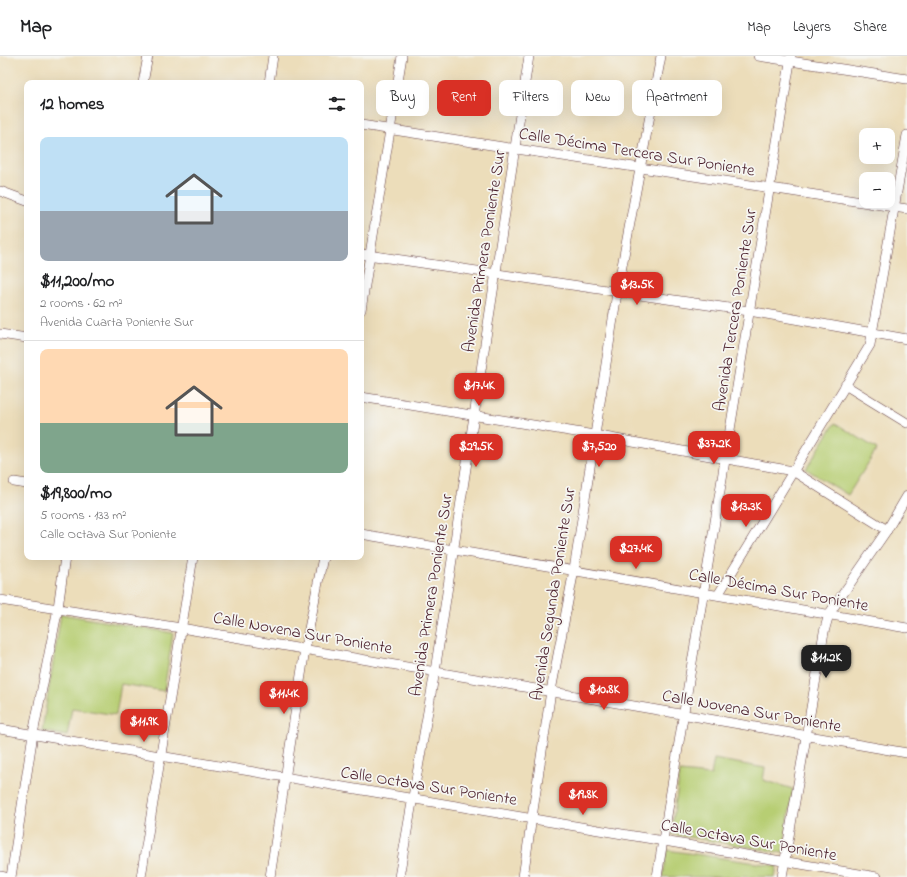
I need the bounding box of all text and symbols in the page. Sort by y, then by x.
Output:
text: Map [20,14,52,41]
text: Map [747,17,771,38]
text: Layers [793,17,831,38]
text: Share [853,17,887,38]
chip: Buy [376,80,429,116]
chip: Rent [437,80,491,116]
chip: Filters [499,80,563,116]
chip: New [571,80,624,116]
chip: Apartment [632,80,722,116]
text: 12 homes [40,92,104,117]
icon: filters [326,93,348,115]
street label: Calle Décima Tercera Sur Poniente [517,121,757,184]
map controls [859,128,895,208]
button: + [859,128,895,164]
street label: Avenida Primera Poniente Sur [456,147,513,354]
icon: home [158,163,230,235]
button: − [859,172,895,208]
street label: Avenida Tercera Poniente Sur [707,207,764,413]
text: $11,200/mo [40,269,114,294]
pin: $13.5K [604,272,670,306]
text: $13.5K [620,275,654,294]
text: 2 rooms · 62 m² [40,294,123,313]
text: Avenida Cuarta Poniente Sur [40,313,194,332]
pin: $17.4K [446,373,512,407]
icon: home [158,375,230,447]
text: $17.4K [463,376,495,395]
pin: $37.2K [681,431,747,465]
pin: $29.5K [443,434,509,468]
pin: $7,520 [566,434,632,468]
text: $37.2K [697,434,731,453]
text: $29.5K [459,437,493,456]
text: $7,520 [582,437,616,456]
text: $19,800/mo [40,481,112,506]
street label: Avenida Segunda Poniente Sur [524,485,585,703]
street label: Avenida Primera Poniente Sur [403,491,460,698]
pin: $13.3K [713,494,779,528]
text: $13.3K [730,497,762,516]
text: 5 rooms · 133 m² [40,506,126,525]
text: Calle Octava Sur Poniente [40,525,176,544]
pin: $27.4K [603,536,669,570]
text: $27.4K [619,539,653,558]
street label: Calle Décima Sur Poniente [687,562,871,619]
street label: Calle Novena Sur Poniente [211,605,395,662]
pin: $11.2K [793,645,859,679]
text: $11.2K [810,648,842,667]
pin: $10.8K [571,677,637,711]
text: $10.8K [588,680,620,699]
pin: $11.4K [251,681,317,715]
street label: Calle Novena Sur Poniente [660,683,844,740]
text: $11.4K [269,684,299,703]
pin: $11.9K [111,709,177,743]
text: $11.9K [129,712,159,731]
street label: Calle Octava Sur Poniente [339,760,519,813]
pin: $19.8K [550,782,616,816]
text: $19.8K [568,785,598,804]
street label: Calle Octava Sur Poniente [659,813,839,868]

